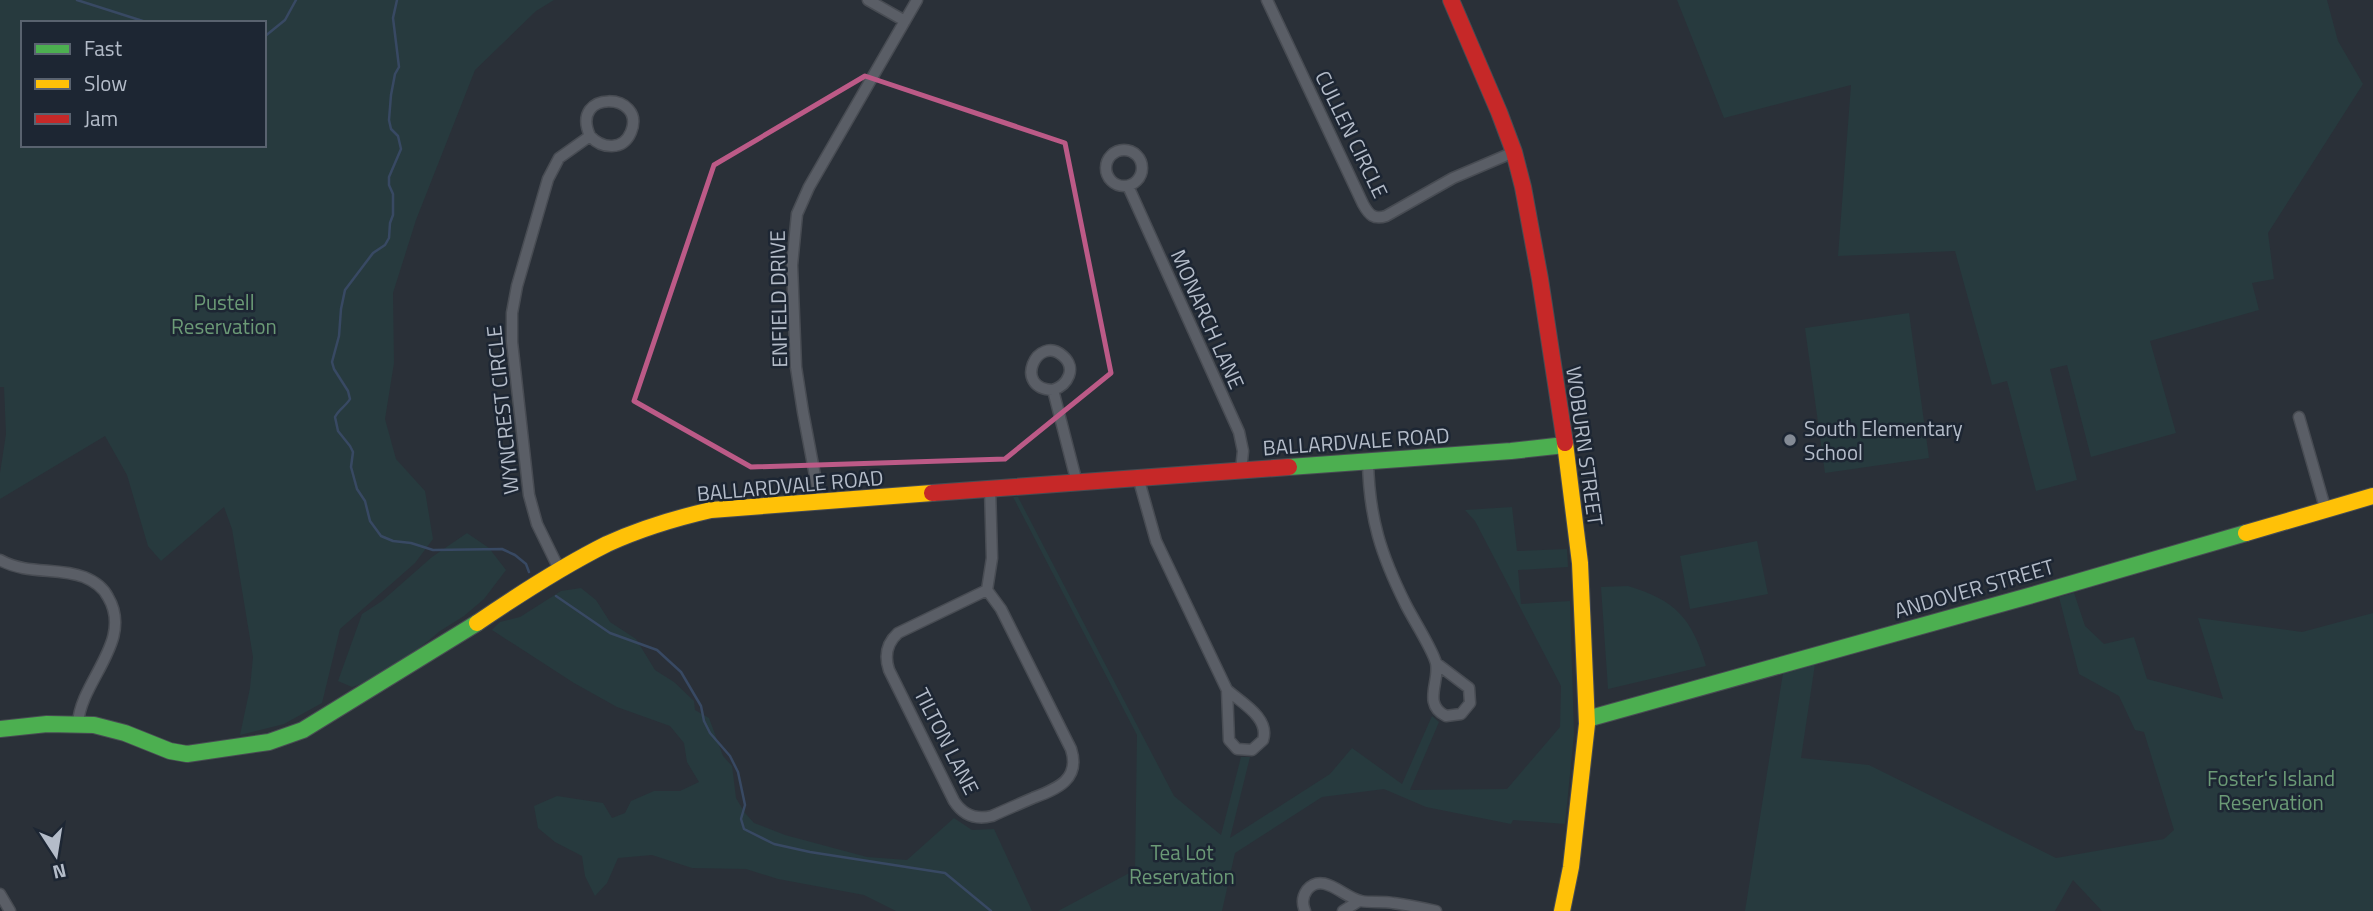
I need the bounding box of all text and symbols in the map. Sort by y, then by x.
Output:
legend [21,21,266,147]
text: Fast [84,32,123,64]
street label: CULLEN CIRCLE [1307,65,1397,203]
text: Slow [84,67,127,99]
text: Jam [84,102,118,134]
street label: ENFIELD DRIVE [761,230,795,368]
street label: MONARCH LANE [1163,244,1253,394]
park label: Pustell Reservation [171,286,277,342]
street label: WYNCREST CIRCLE [477,324,527,496]
street label: WOBURN STREET [1558,364,1612,528]
place label: South Elementary School [1804,412,1963,468]
street label: BALLARDVALE ROAD [1262,419,1450,463]
marker: South Elementary School [1782,432,1798,448]
street label: BALLARDVALE ROAD [695,461,885,509]
street label: ANDOVER STREET [1890,550,2058,626]
street label: TILTON LANE [906,682,988,800]
park label: Foster's Island Reservation [2207,762,2335,818]
north arrow [21,820,91,890]
park label: Tea Lot Reservation [1129,836,1235,892]
text: N [50,857,69,888]

